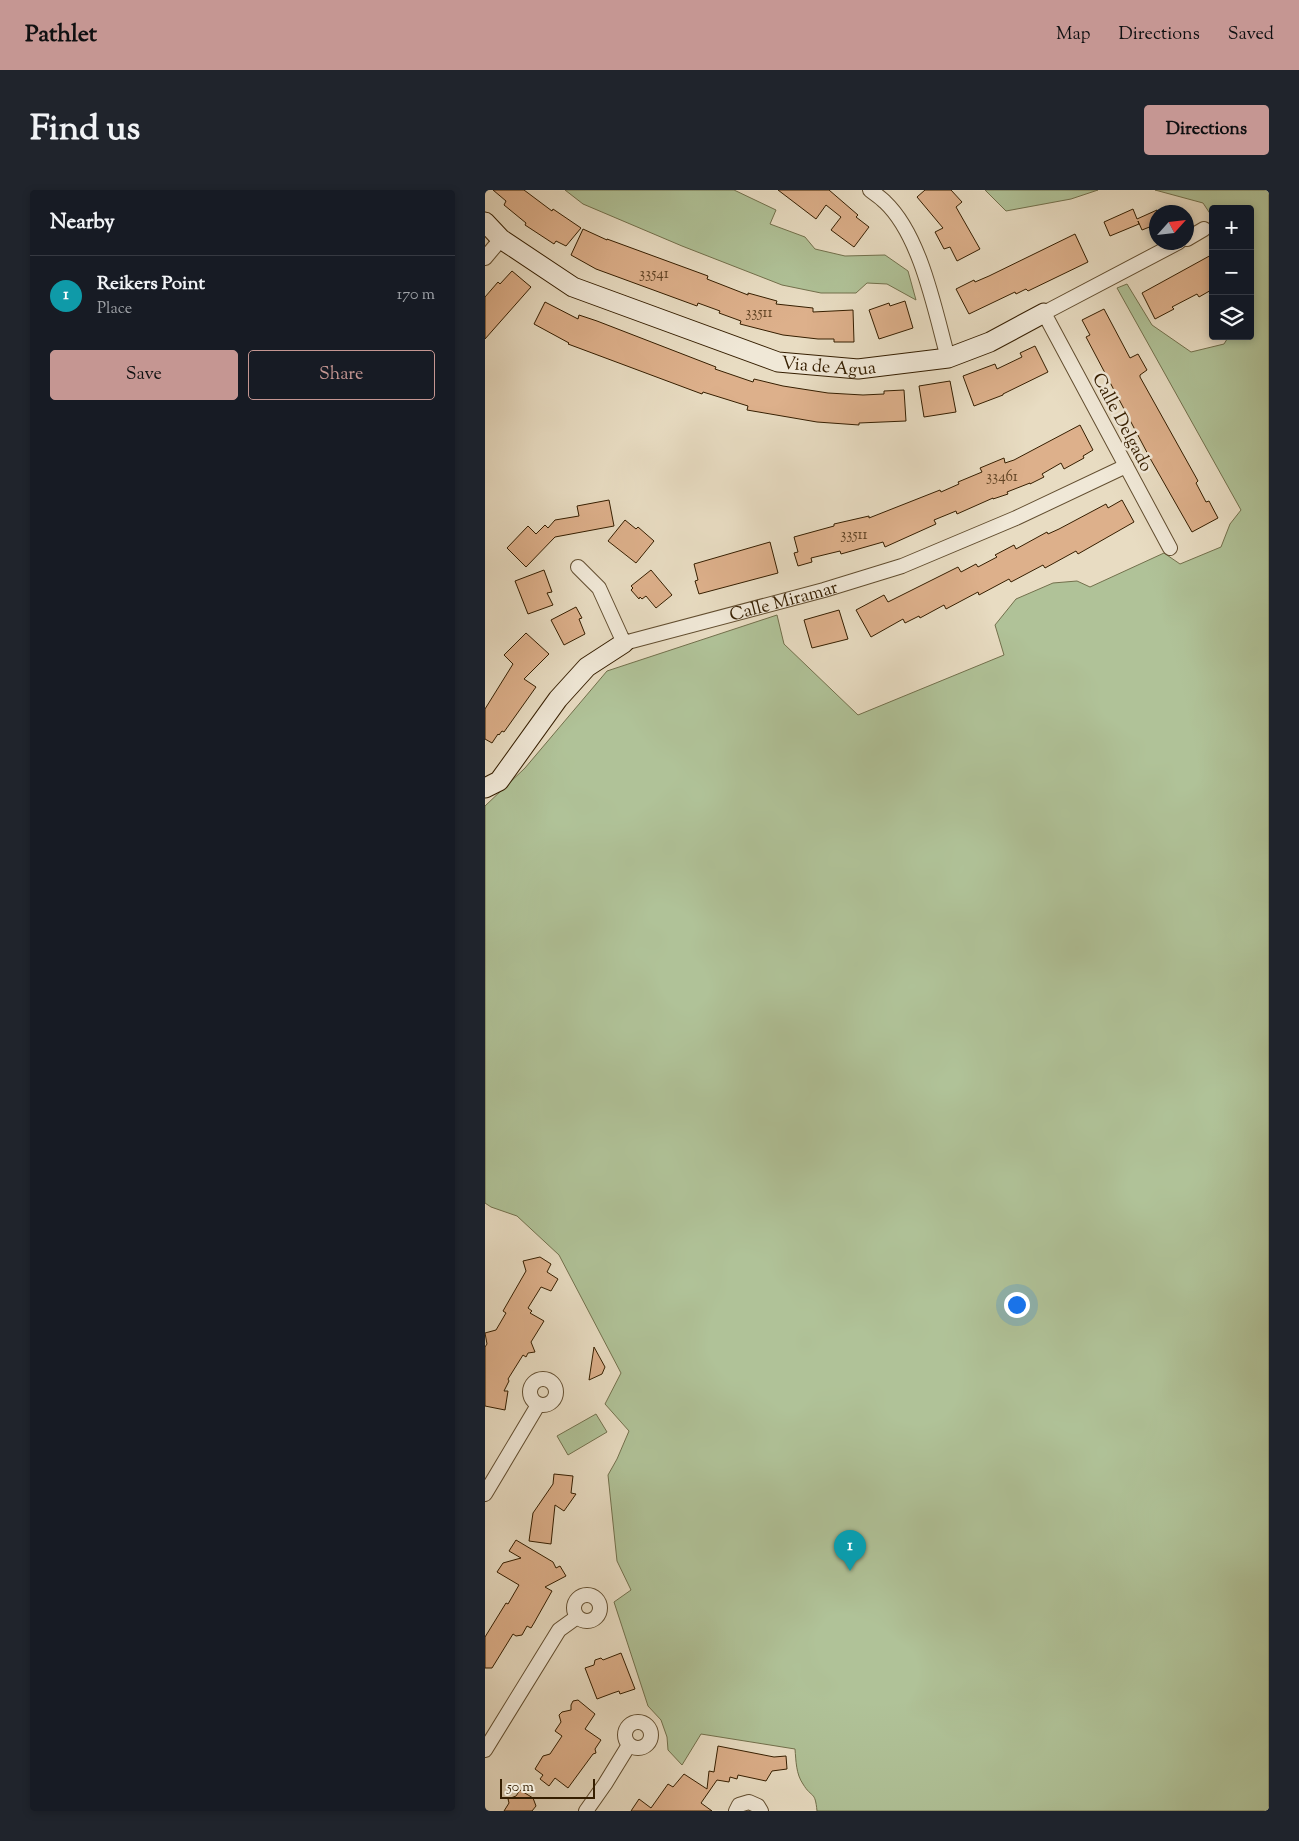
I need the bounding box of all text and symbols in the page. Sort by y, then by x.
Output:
text: Pathlet [25,18,97,52]
text: Map [1056,22,1091,48]
text: Directions [1119,22,1200,48]
text: Saved [1228,22,1274,48]
text: Find us [30,105,140,156]
button: Directions [1144,105,1269,155]
north arrow [1149,205,1194,250]
map controls [1209,205,1254,340]
button: + [1209,205,1254,250]
text: Nearby [50,208,115,238]
button: − [1209,250,1254,295]
house number: 33541 [639,264,669,285]
text: Reikers Point [97,271,205,298]
text: 1 [63,284,69,307]
text: 170 m [397,284,435,307]
button: layers [1209,295,1254,340]
text: Place [97,298,132,321]
house number: 33511 [745,303,773,324]
button: Save [50,350,238,400]
button: Share [248,350,435,400]
street label: Via de Agua [780,351,878,384]
street label: Calle Delgado [1084,369,1158,477]
house number: 33461 [986,467,1018,488]
house number: 33511 [840,525,868,546]
street label: Calle Miramar [727,575,842,629]
your location [1004,1292,1030,1318]
pin: 1 [834,1530,866,1571]
scale bar [500,1776,595,1799]
text: 50 m [507,1778,534,1798]

